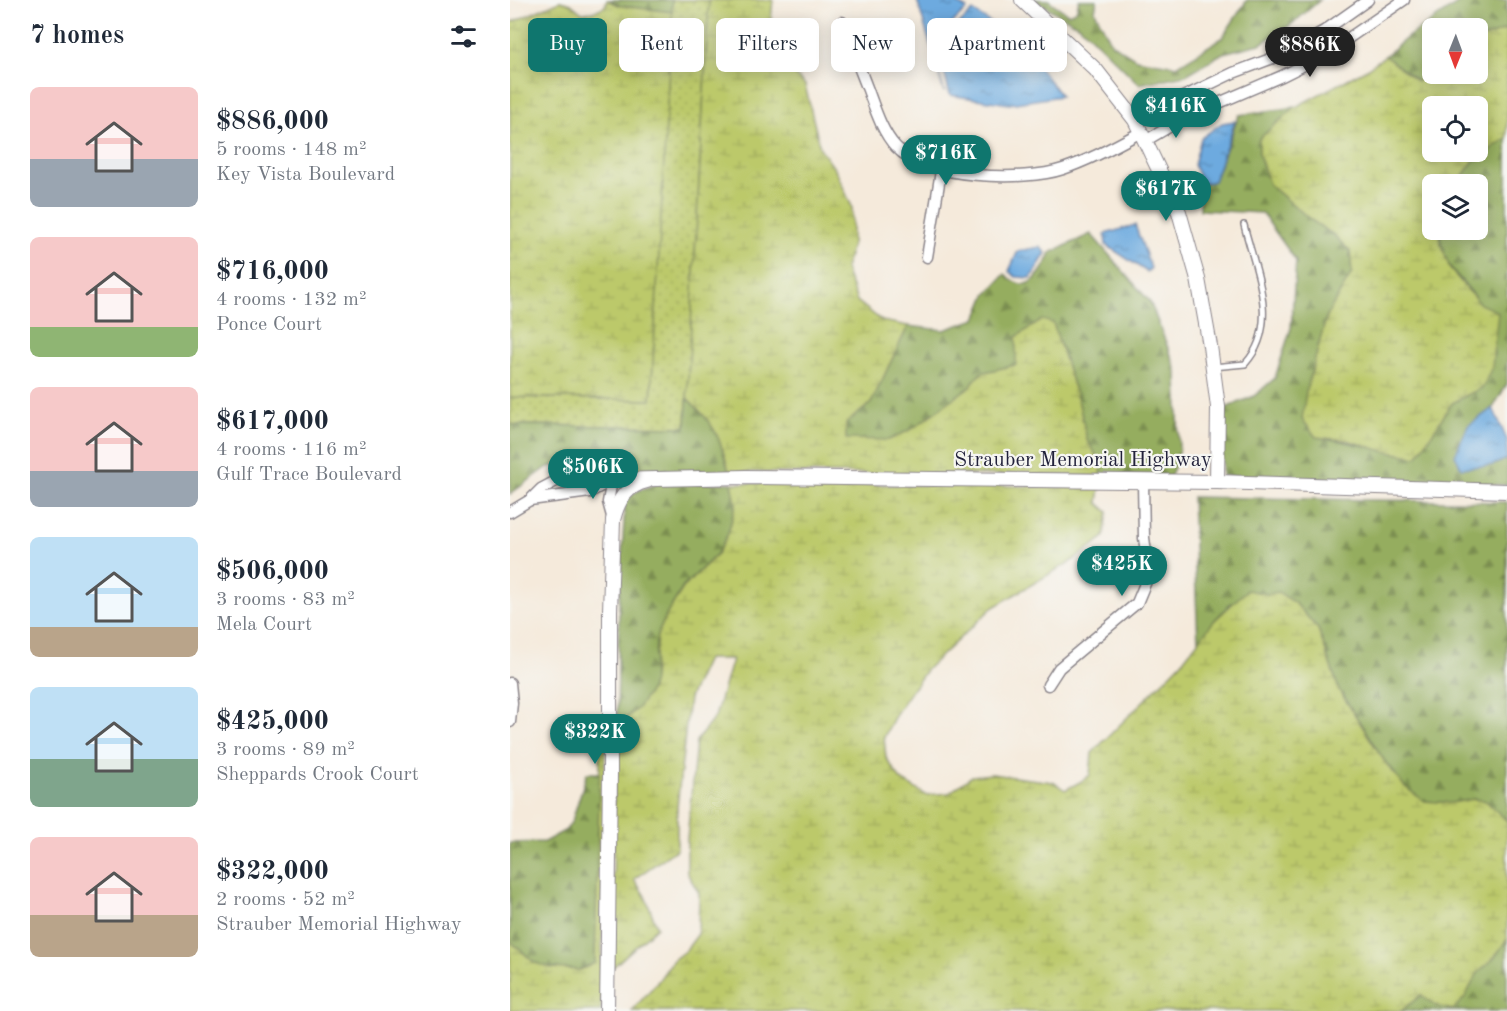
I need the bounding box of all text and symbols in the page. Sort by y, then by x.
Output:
chip: Buy [528,18,607,72]
chip: Rent [619,18,704,72]
chip: Filters [716,18,819,72]
chip: New [831,18,915,72]
chip: Apartment [927,18,1067,72]
north arrow [1422,18,1488,84]
map controls [1422,18,1488,240]
icon: filters [447,20,480,53]
text: 7 homes [30,23,124,49]
pin: $886K [1268,27,1352,78]
text: $886K [1279,36,1341,56]
pin: $416K [1134,88,1218,139]
button: locate [1422,96,1488,162]
text: $416K [1145,97,1207,117]
text: $886,000 [216,109,329,135]
icon: home [78,111,150,183]
pin: $716K [904,135,988,186]
text: 5 rooms · 148 m² [216,140,366,160]
text: $716K [915,144,977,164]
text: Key Vista Boulevard [216,165,395,185]
pin: $617K [1124,171,1208,222]
button: layers [1422,174,1488,240]
text: $617K [1135,180,1197,200]
text: $716,000 [216,259,329,285]
icon: home [78,261,150,333]
text: 4 rooms · 132 m² [216,290,366,310]
text: Ponce Court [216,315,322,335]
text: $617,000 [216,409,329,435]
icon: home [78,411,150,483]
text: 4 rooms · 116 m² [216,440,366,460]
pin: $506K [551,449,635,500]
street label: Strauber Memorial Highway [954,450,1212,471]
text: $506K [562,458,624,478]
text: Gulf Trace Boulevard [216,465,402,485]
pin: $425K [1080,546,1164,597]
text: $425K [1091,555,1153,575]
text: $506,000 [216,559,329,585]
icon: home [78,561,150,633]
text: 3 rooms · 83 m² [216,590,355,610]
text: Mela Court [216,615,312,635]
text: $425,000 [216,709,329,735]
icon: home [78,711,150,783]
pin: $322K [553,714,637,765]
text: $322K [564,723,626,743]
text: 3 rooms · 89 m² [216,740,355,760]
text: Sheppards Crook Court [216,765,419,785]
text: $322,000 [216,859,329,885]
icon: home [78,861,150,933]
text: 2 rooms · 52 m² [216,890,355,910]
text: Strauber Memorial Highway [216,915,462,935]

